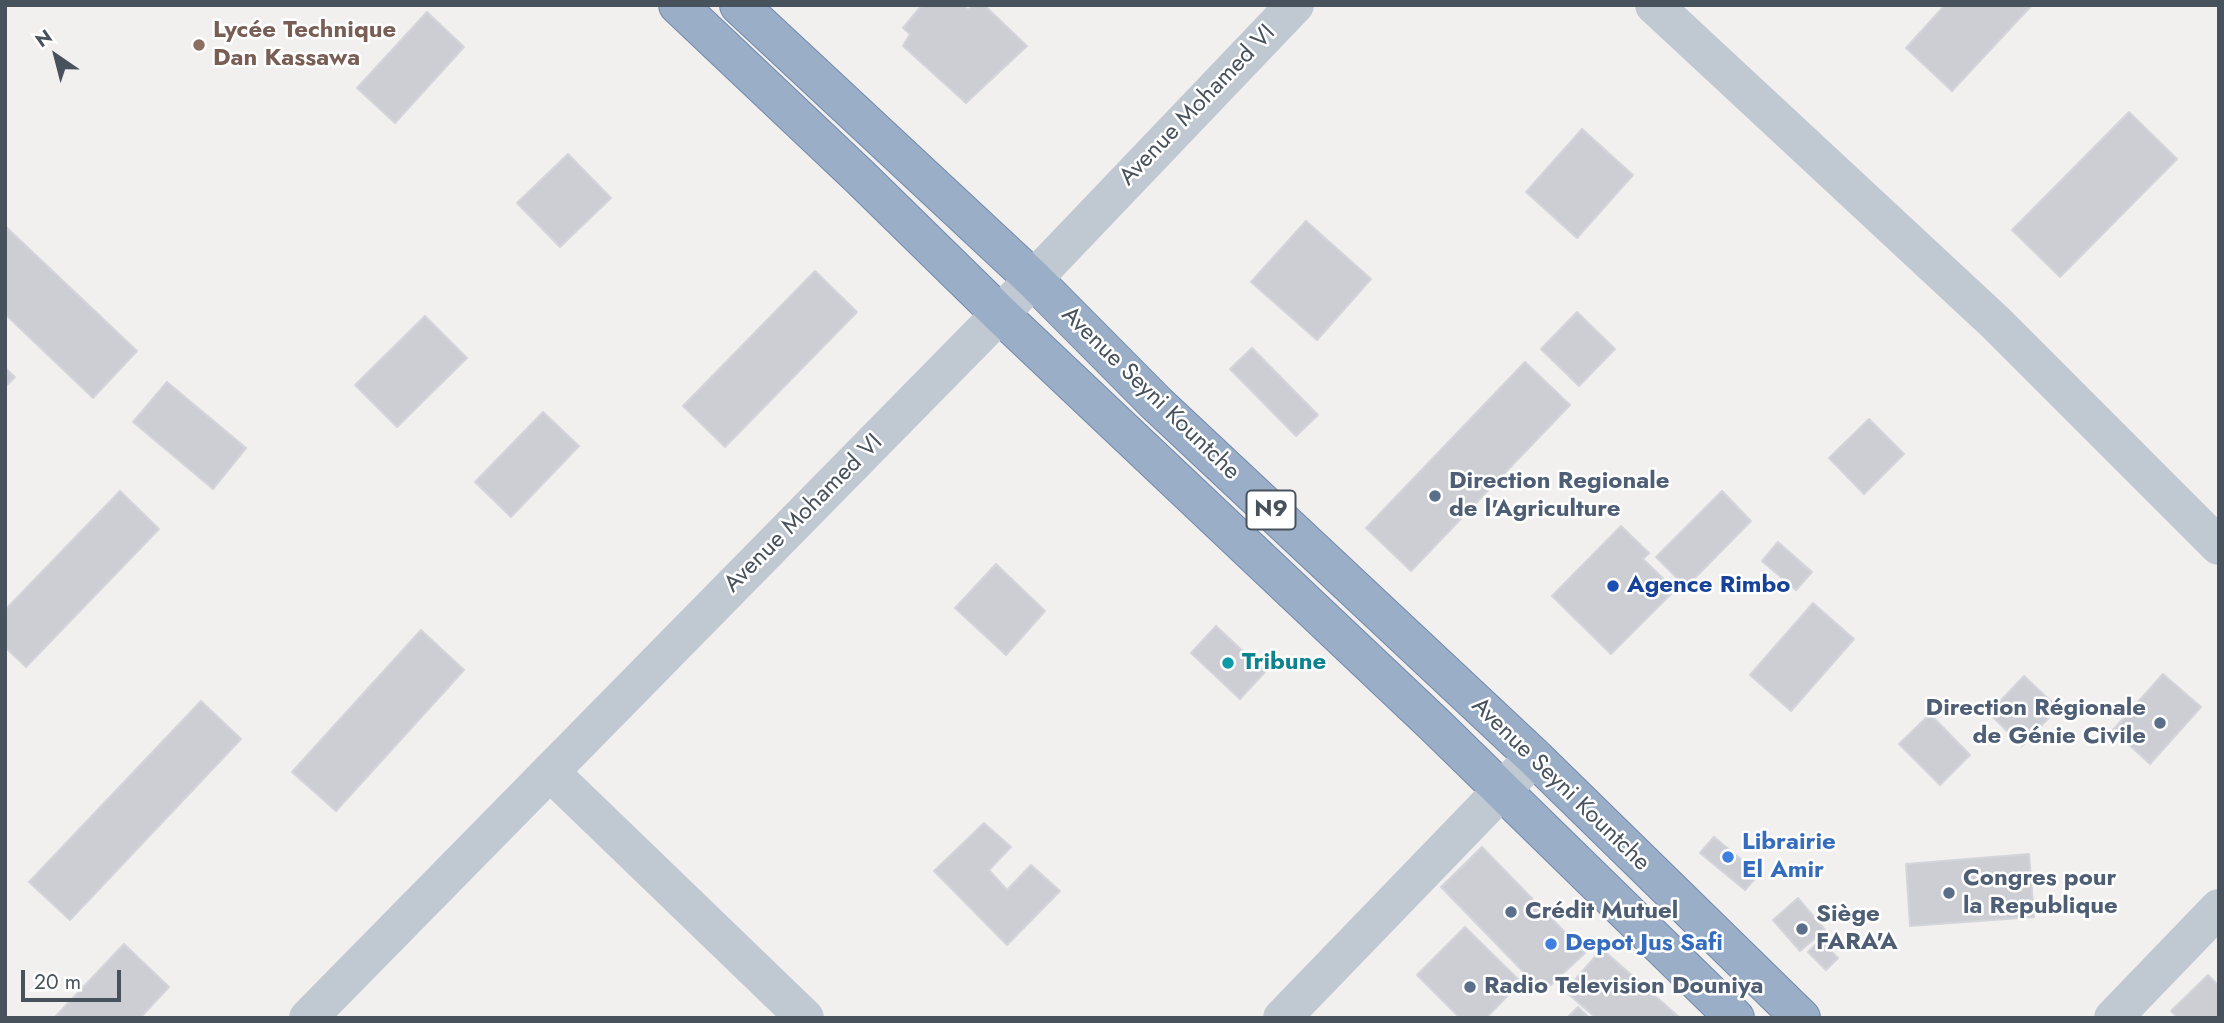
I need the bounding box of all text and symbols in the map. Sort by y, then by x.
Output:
place label: Lycée Technique Dan Kassawa [213,17,396,73]
street label: Avenue Mohamed VI [1114,20,1282,192]
north arrow [21,21,91,91]
text: N [30,23,58,54]
marker: Lycée Technique Dan Kassawa [191,37,207,53]
street label: Avenue Seyni Kountche [1055,301,1245,487]
street label: Avenue Mohamed VI [719,429,889,599]
place label: Direction Regionale de l'Agriculture [1449,468,1669,524]
marker: Direction Regionale de l'Agriculture [1427,488,1443,504]
road number: N9 [1246,490,1296,530]
place label: Agence Rimbo [1627,572,1790,600]
marker: Agence Rimbo [1605,578,1621,594]
place label: Tribune [1242,649,1326,677]
marker: Tribune [1220,655,1236,671]
street label: Avenue Seyni Kountche [1465,692,1655,878]
place label: Direction Régionale de Génie Civile [1926,695,2146,751]
marker: Direction Régionale de Génie Civile [2152,715,2168,731]
place label: Librairie El Amir [1742,829,1836,885]
marker: Librairie El Amir [1720,849,1736,865]
place label: Congres pour la Republique [1963,865,2118,921]
marker: Congres pour la Republique [1941,885,1957,901]
place label: Crédit Mutuel [1525,898,1678,926]
place label: Siège FARA'A [1816,901,1898,957]
marker: Crédit Mutuel [1503,904,1519,920]
marker: Siège FARA'A [1794,921,1810,937]
place label: Depot Jus Safi [1565,930,1723,958]
marker: Depot Jus Safi [1543,936,1559,952]
scale bar [24,956,124,1000]
text: 20 m [34,967,81,997]
place label: Radio Television Douniya [1484,973,1763,1001]
marker: Radio Television Douniya [1462,979,1478,995]

